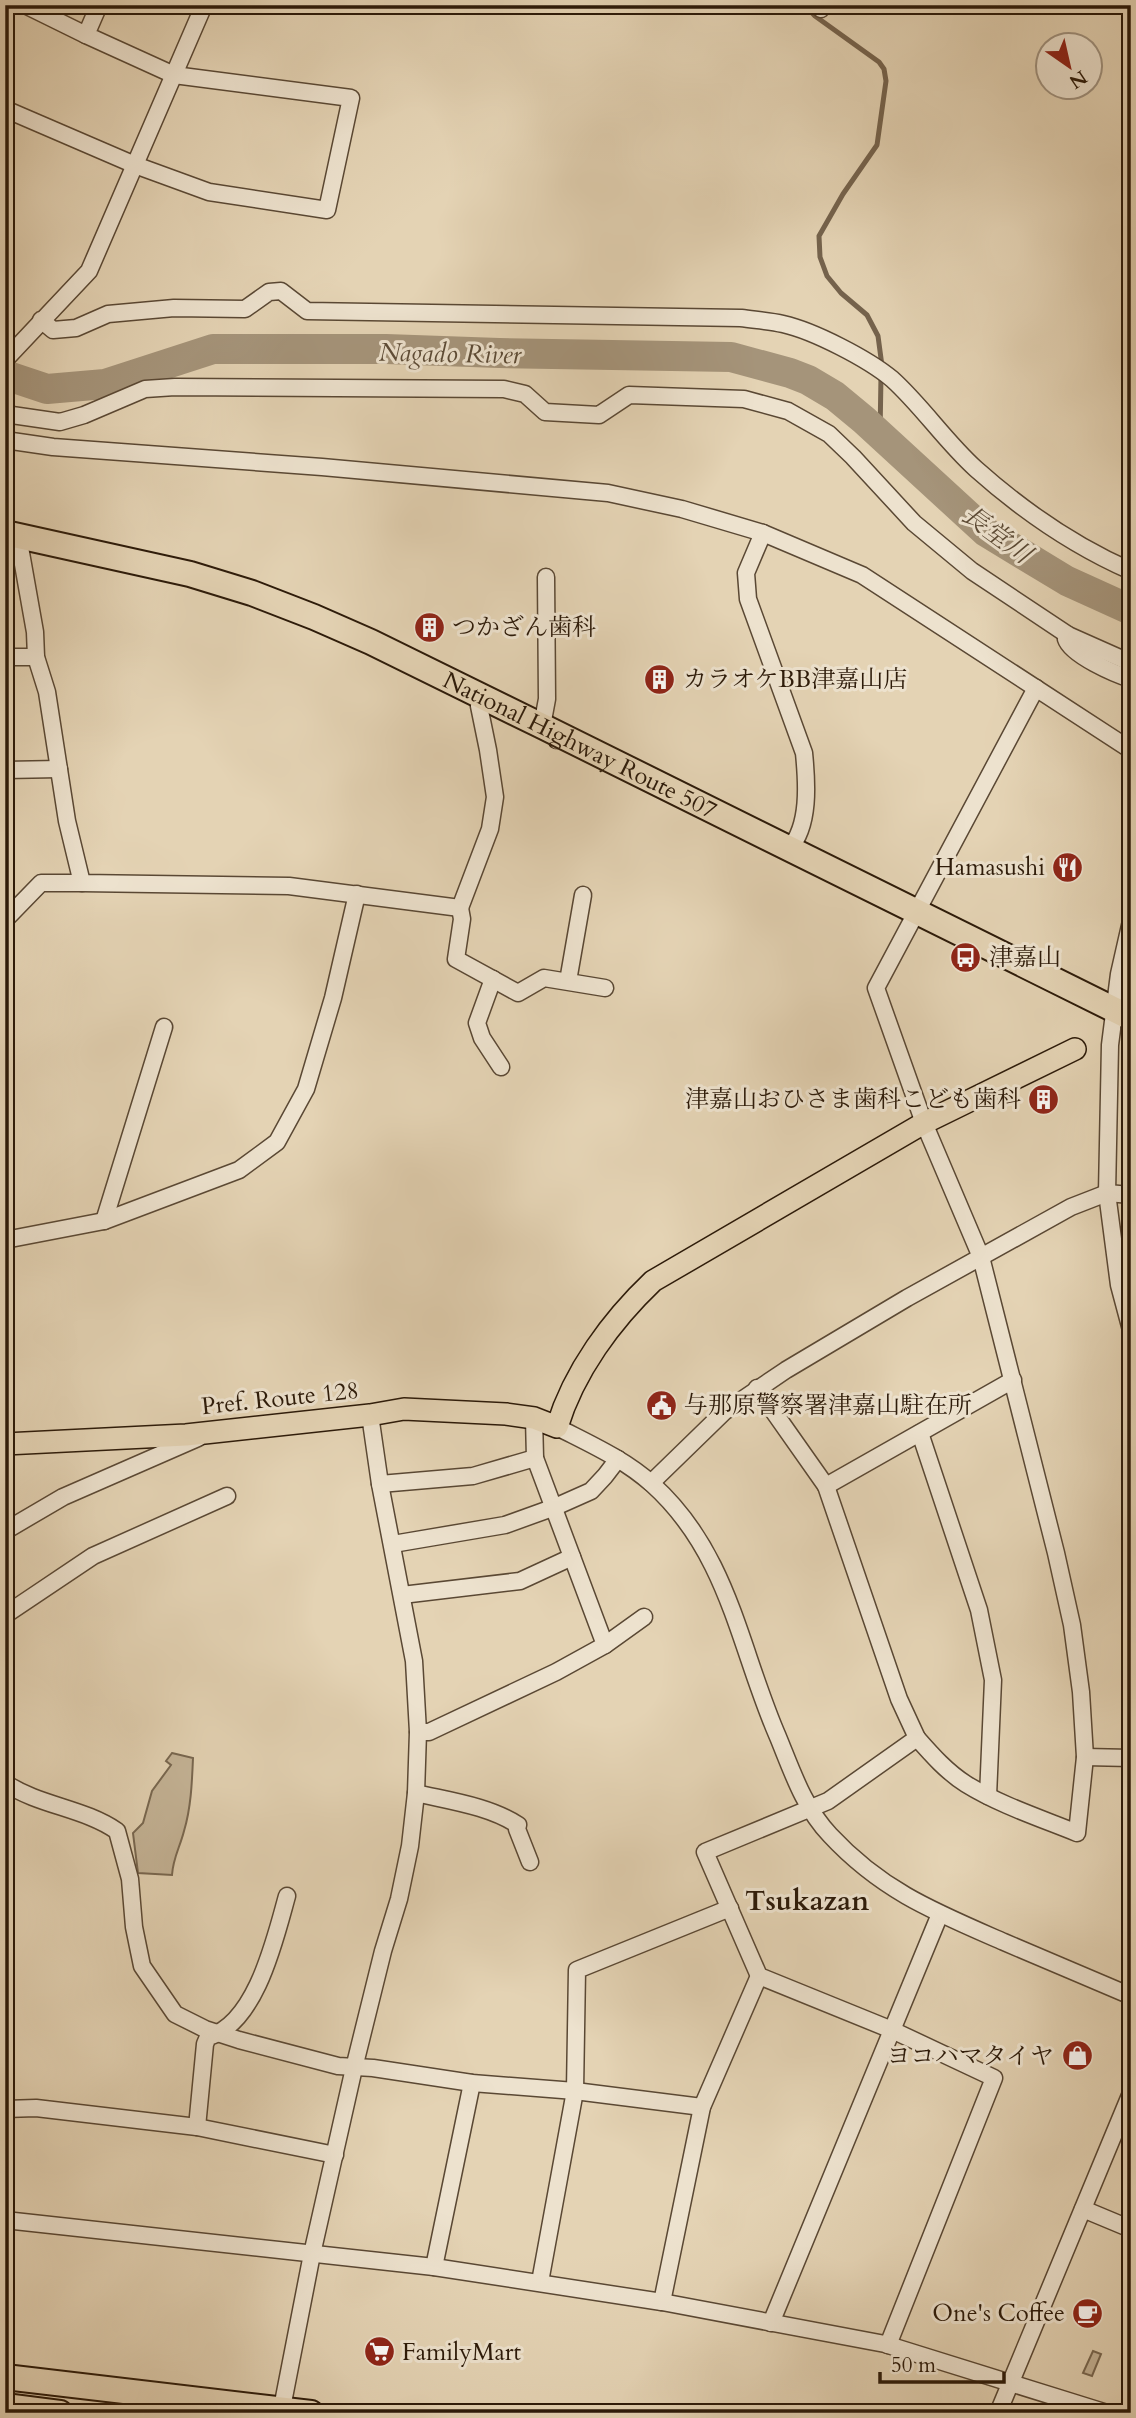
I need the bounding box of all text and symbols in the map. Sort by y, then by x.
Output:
north arrow [1034,32,1104,102]
text: N [1063,64,1092,95]
water label: Nagado River [378,335,523,372]
water label: 長堂川 [955,497,1041,573]
building icon: つかざん歯科 [412,610,446,644]
place label: つかざん歯科 [452,611,596,644]
building icon: カラオケBB津嘉山店 [643,662,677,696]
place label: カラオケBB津嘉山店 [683,663,907,696]
street label: National Highway Route 507 [437,664,722,827]
restaurant icon: Hamasushi [1051,850,1085,884]
place label: Hamasushi [935,851,1045,884]
bus stop icon: 津嘉山 [949,940,983,974]
place label: 津嘉山 [989,941,1061,974]
building icon: 津嘉山おひさま歯科こども歯科 [1027,1082,1061,1116]
place label: 津嘉山おひさま歯科こども歯科 [685,1083,1021,1116]
street label: Pref. Route 128 [200,1374,360,1423]
public building icon: 与那原警察署津嘉山駐在所 [644,1388,678,1422]
place label: 与那原警察署津嘉山駐在所 [684,1389,972,1422]
district label: Tsukazan [745,1882,869,1920]
shop icon: ヨコハマタイヤ [1060,2039,1094,2073]
place label: ヨコハマタイヤ [886,2040,1054,2073]
cafe icon: One's Coffee [1071,2296,1105,2330]
place label: One's Coffee [932,2297,1065,2330]
supermarket icon: FamilyMart [362,2335,396,2369]
place label: FamilyMart [402,2336,522,2369]
scale bar [880,2341,1005,2385]
text: 50 m [891,2351,936,2380]

